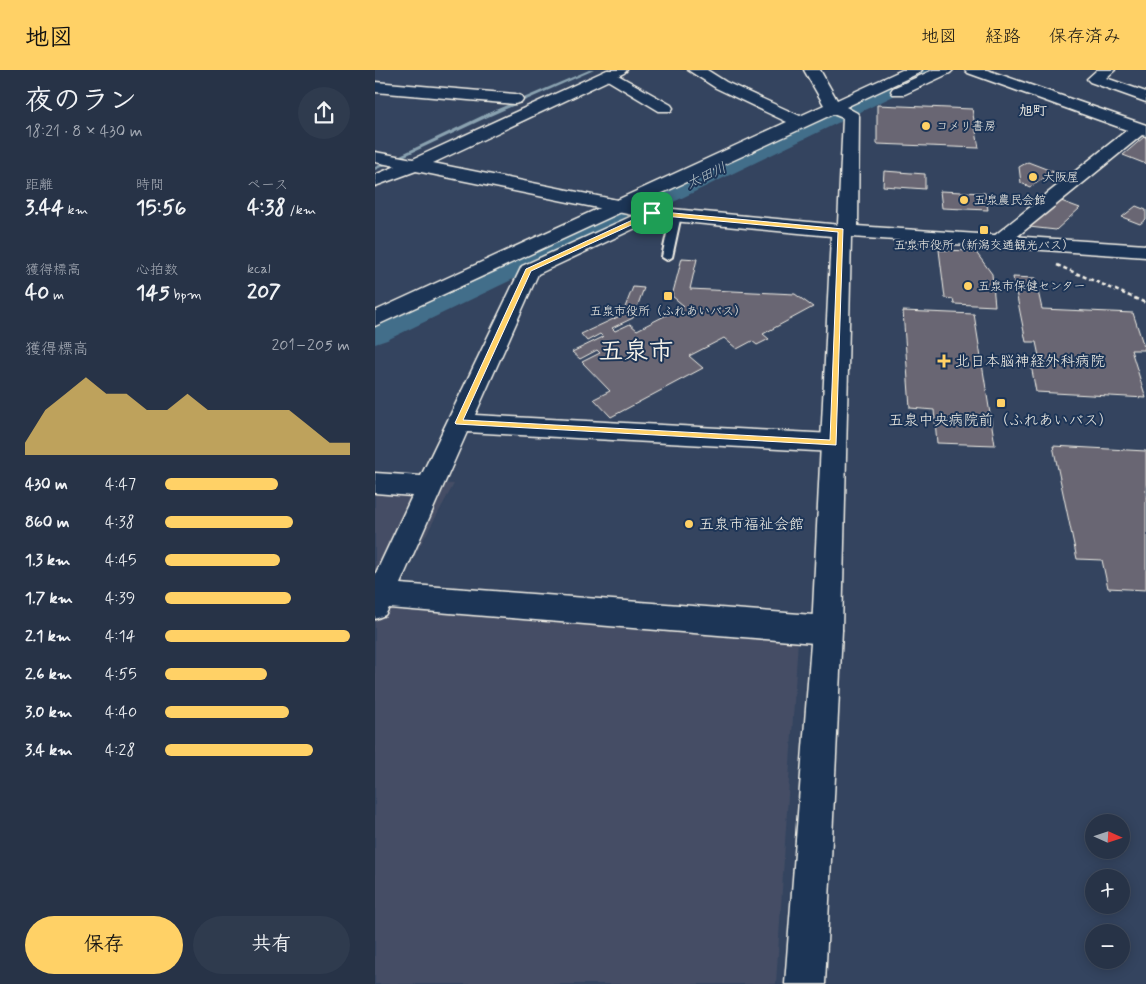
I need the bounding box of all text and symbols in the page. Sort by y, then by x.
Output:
text: 地図 [25,23,73,54]
text: 地図 [921,25,957,49]
text: 経路 [985,25,1021,49]
text: 保存済み [1049,25,1121,49]
text: 夜のラン [25,83,137,120]
button: share [298,87,350,139]
district label: 旭町 [1019,102,1047,120]
place label: コメリ書房 [936,119,996,135]
marker: コメリ書房 [920,120,932,132]
text: 18:21 · 8 × 430 m [25,121,142,142]
water label: 太田川 [684,159,729,193]
place label: 大阪屋 [1043,170,1079,186]
marker: 大阪屋 [1027,171,1039,183]
text: 距離 [25,176,53,194]
text: 時間 [136,176,164,194]
text: ペース [247,176,288,194]
pin [631,192,673,234]
place label: 五泉農民会館 [974,193,1046,209]
text: 3.44 [25,194,64,222]
text: 15:56 [136,194,186,222]
text: 4:38 [247,194,286,222]
marker: 五泉農民会館 [958,194,970,206]
icon: arrive [638,199,666,227]
text: km [64,201,88,219]
text: /km [286,201,316,219]
marker: 五泉市役所（新潟交通観光バス） [978,224,990,236]
place label: 五泉市役所（新潟交通観光バス） [894,238,1074,254]
text: kcal [247,260,271,278]
text: 獲得標高 [25,261,81,279]
text: 心拍数 [136,261,178,279]
text: 207 [247,278,281,306]
text: 40 [25,279,49,307]
text: 145 [136,279,170,307]
place label: 五泉市保健センター [978,279,1086,295]
marker: 五泉市保健センター [962,280,974,292]
text: m [49,286,64,304]
text: bpm [170,286,202,304]
marker: 五泉市役所（ふれあいバス） [662,290,674,302]
place label: 五泉市役所（ふれあいバス） [590,304,746,320]
text: 201–205 m [272,335,350,356]
district label: 五泉市 [598,336,674,369]
text: 獲得標高 [25,339,89,360]
place label: 北日本脳神経外科病院 [955,352,1105,372]
marker: 北日本脳神経外科病院 [937,354,951,368]
marker: 五泉中央病院前（ふれあいバス） [995,397,1007,409]
place label: 五泉中央病院前（ふれあいバス） [888,411,1114,431]
text: 430 m [25,474,68,495]
text: 4:47 [105,474,136,495]
text: 860 m [25,512,70,533]
text: 4:38 [105,512,135,533]
place label: 五泉市福祉会館 [699,515,804,535]
marker: 五泉市福祉会館 [683,518,695,530]
text: 1.3 km [25,550,70,571]
text: 4:45 [105,550,136,571]
text: 1.7 km [25,588,73,609]
text: 4:39 [105,588,135,609]
text: 2.1 km [25,626,71,647]
text: 4:14 [105,626,135,647]
text: 2.6 km [25,664,72,685]
text: 4:55 [105,664,137,685]
text: 3.0 km [25,702,72,723]
text: 4:40 [105,702,137,723]
text: 3.4 km [25,740,73,761]
text: 4:28 [105,740,135,761]
north arrow [1085,814,1130,859]
map controls [1085,814,1130,969]
button: + [1085,869,1130,914]
button: 保存 [25,916,183,974]
button: 共有 [193,916,350,974]
button: − [1085,924,1130,969]

